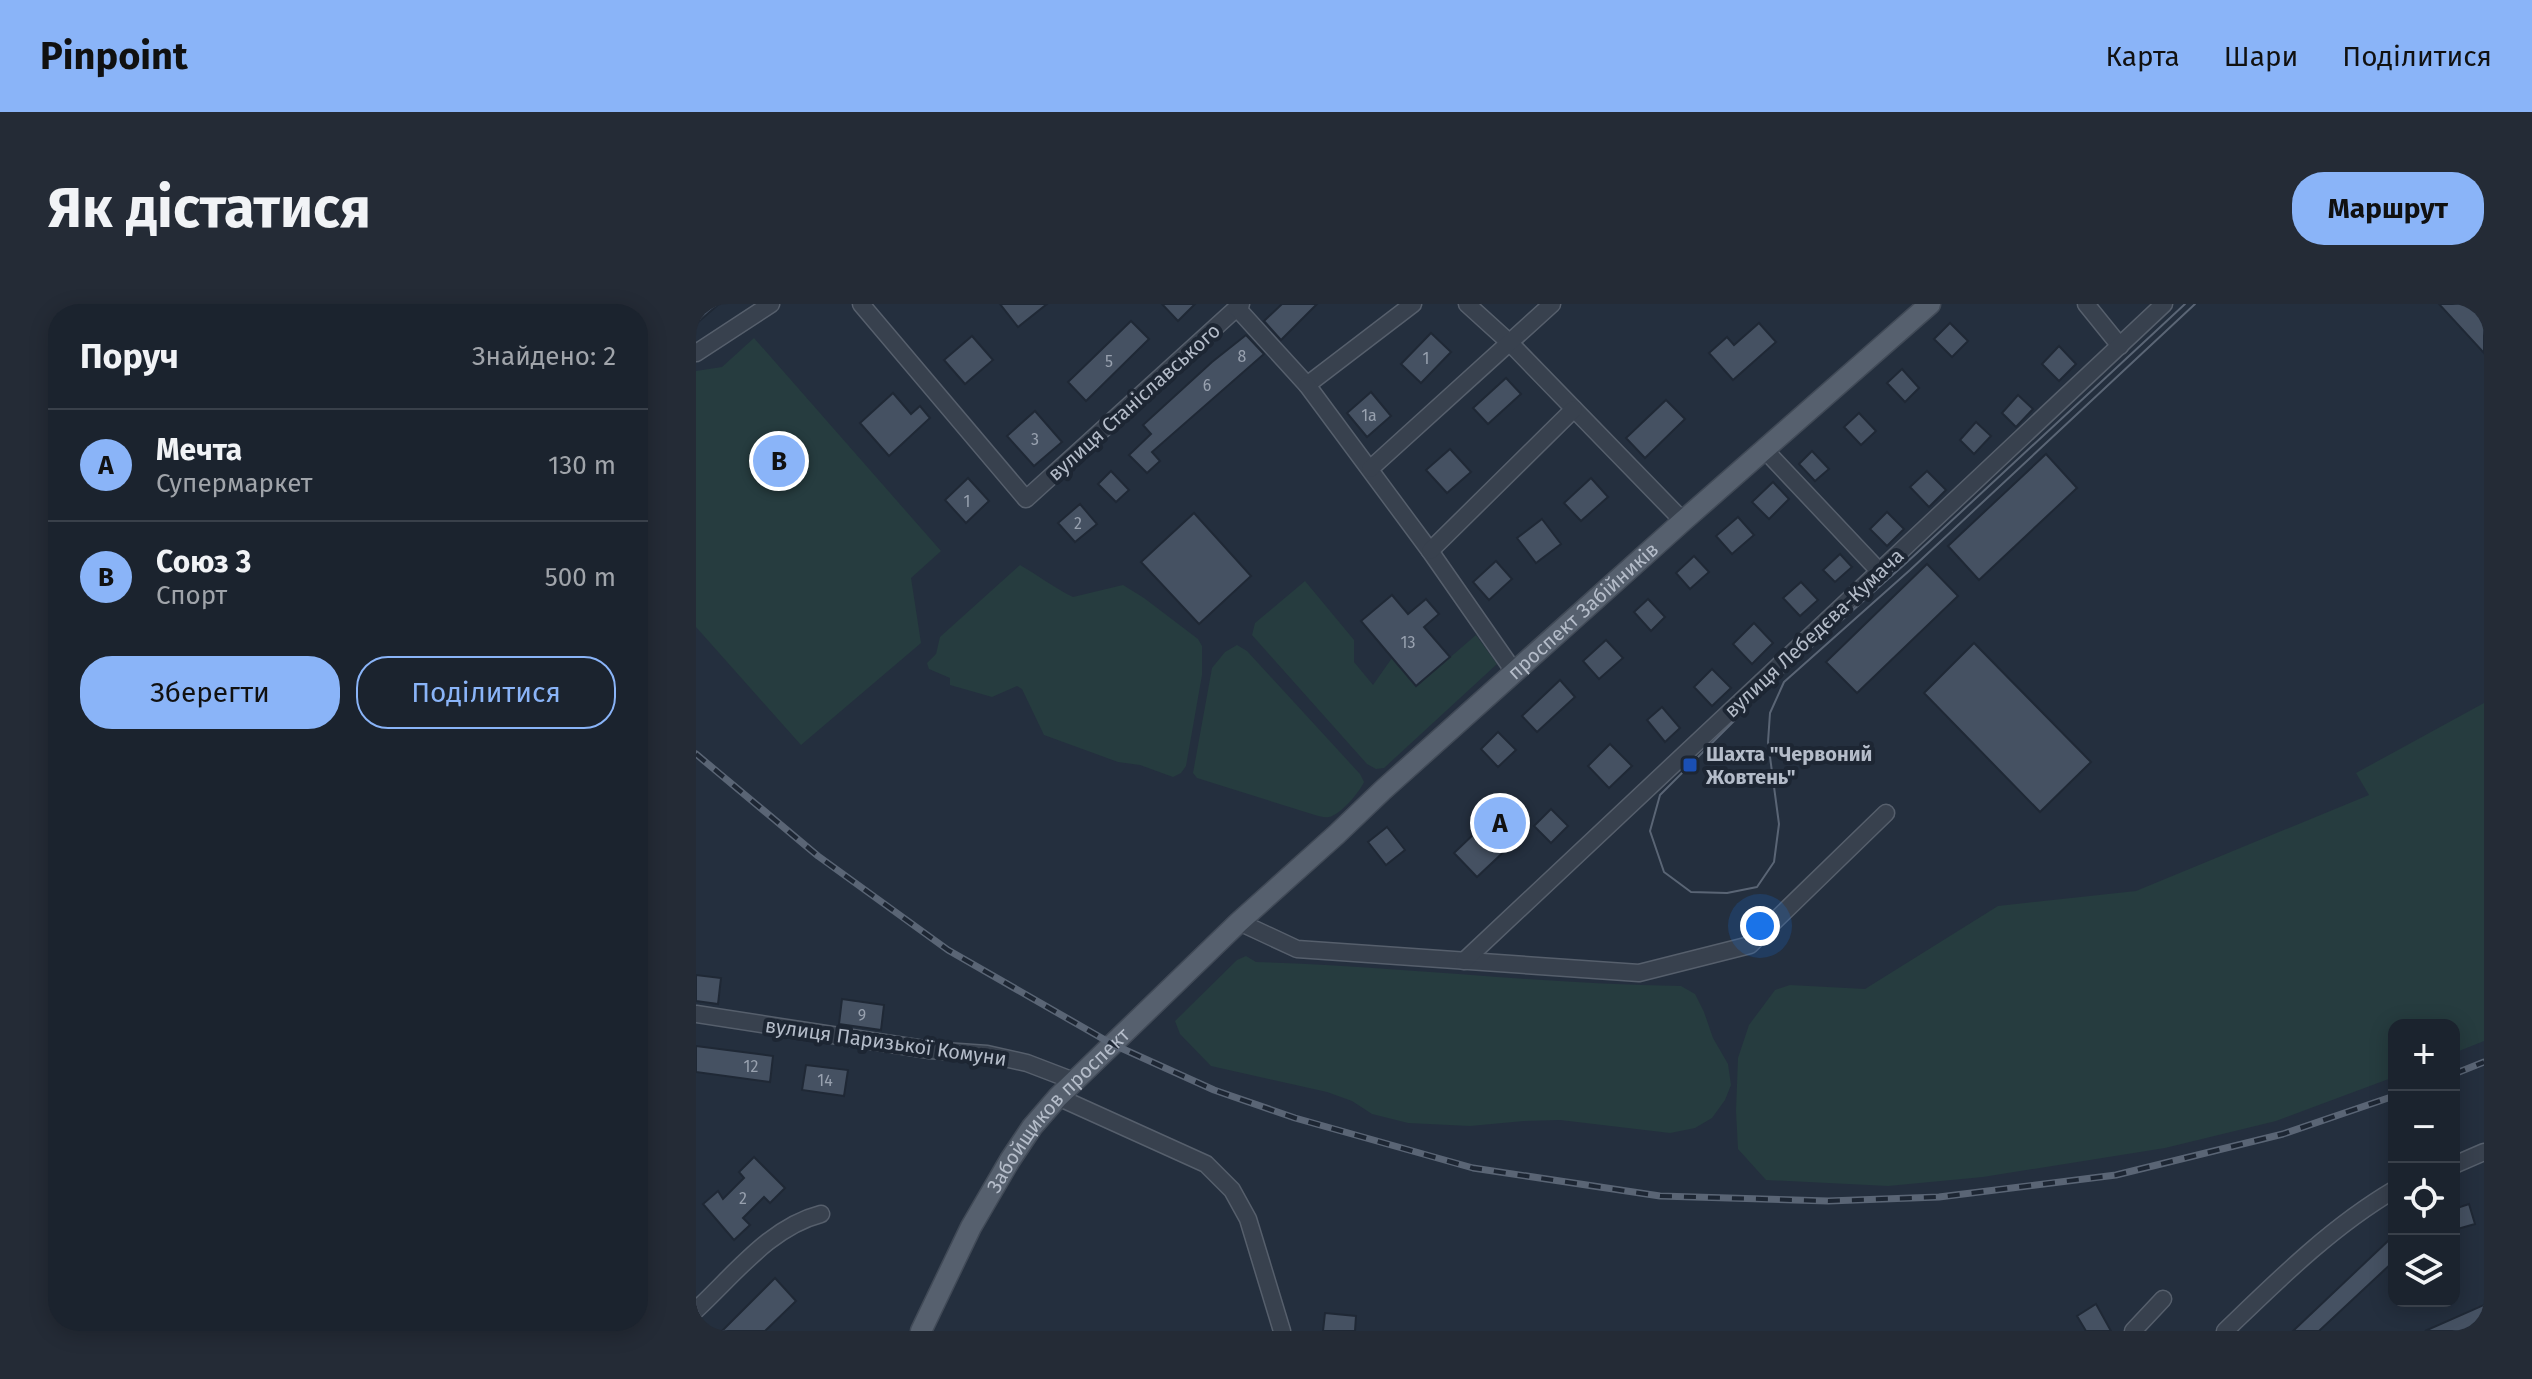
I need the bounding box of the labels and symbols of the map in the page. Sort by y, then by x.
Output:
street label: вулиця Станіславського [1043,318,1225,486]
house number: 8 [1238,347,1247,366]
house number: 1 [1423,349,1429,368]
house number: 5 [1105,352,1113,371]
house number: 6 [1203,376,1211,395]
house number: 1а [1361,406,1377,425]
house number: 3 [1031,430,1039,449]
pin: B [753,431,805,491]
house number: 1 [964,492,970,511]
house number: 2 [1074,514,1082,533]
street label: проспект Забійників [1503,537,1663,684]
street label: вулиця Лебедєва-Кумача [1719,544,1909,722]
house number: 13 [1401,633,1415,652]
place label: Шахта "Червоний Жовтень" [1705,742,1872,789]
marker: Шахта "Червоний Жовтень" [1681,756,1699,774]
pin: A [1474,793,1526,853]
your location [1740,906,1780,946]
house number: 9 [858,1006,866,1025]
street label: вулиця Паризької Комуни [764,1013,1008,1071]
street label: Забойщиков проспект [982,1022,1135,1197]
house number: 12 [744,1057,758,1076]
house number: 14 [817,1071,833,1090]
house number: 2 [739,1189,747,1208]

